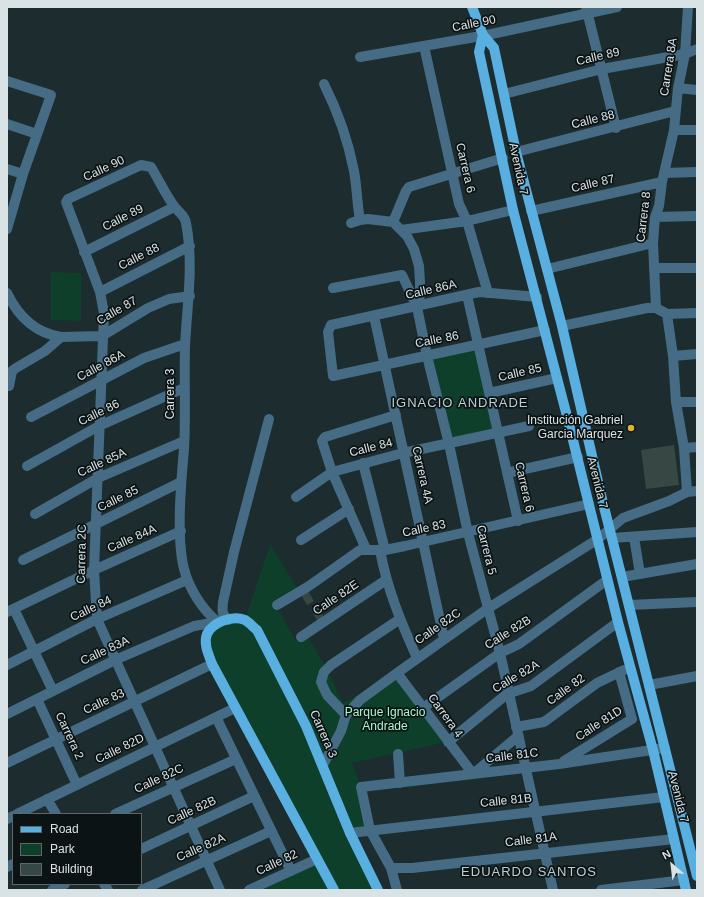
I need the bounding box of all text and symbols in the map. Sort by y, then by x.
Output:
street label: Calle 90 [451,13,497,35]
street label: Carrera 8A [657,37,681,97]
street label: Calle 89 [575,45,621,69]
street label: Calle 88 [570,108,616,132]
street label: Carrera 6 [452,142,478,194]
street label: Avenida 7 [505,142,531,196]
street label: Calle 90 [81,153,127,185]
street label: Calle 87 [570,172,616,196]
street label: Carrera 8 [634,191,654,243]
street label: Calle 89 [100,202,146,234]
street label: Calle 88 [116,241,162,273]
street label: Calle 86A [404,277,458,303]
street label: Calle 87 [94,294,140,328]
street label: Calle 86 [414,329,460,351]
street label: Calle 86A [75,347,127,385]
street label: Calle 85 [497,361,543,385]
street label: Carrera 3 [164,369,178,419]
district label: IGNACIO ANDRADE [391,395,529,411]
street label: Calle 86 [76,397,122,429]
place label: Institución Gabriel Garcia Marquez [527,414,623,442]
marker: Institución Gabriel Garcia Marquez [626,423,636,433]
street label: Calle 84 [348,436,394,460]
street label: Calle 85A [75,445,129,481]
street label: Carrera 4A [408,445,436,505]
street label: Avenida 7 [584,455,610,511]
street label: Carrera 6 [511,461,537,513]
street label: Calle 85 [95,483,141,515]
street label: Calle 83 [401,517,447,541]
street label: Calle 84A [105,522,159,556]
street label: Carrera 2C [74,524,90,584]
street label: Carrera 5 [473,524,499,576]
street label: Calle 82E [310,577,362,619]
street label: Calle 84 [68,593,114,625]
street label: Calle 82C [412,606,464,648]
street label: Calle 82B [482,613,534,653]
street label: Calle 83A [78,633,132,669]
street label: Calle 82A [490,658,542,696]
street label: Calle 82 [544,671,588,709]
street label: Calle 83 [81,686,127,718]
street label: Carrera 4 [424,691,466,741]
street label: Calle 81D [573,704,625,744]
park label: Parque Ignacio Andrade [345,706,425,734]
street label: Carrera 3 [306,708,340,760]
street label: Carrera 2 [52,710,86,762]
street label: Calle 82D [93,731,147,767]
street label: Calle 81C [485,746,539,766]
street label: Calle 82C [132,761,186,797]
street label: Avenida 7 [665,769,691,825]
street label: Calle 81B [479,791,533,811]
street label: Calle 82B [165,793,219,829]
legend [12,813,142,885]
text: Road [50,822,79,836]
street label: Calle 81A [504,830,558,850]
street label: Calle 82A [174,831,228,865]
text: Park [50,842,75,856]
north arrow [652,845,692,885]
street label: Calle 82 [254,847,300,879]
text: N [660,847,673,862]
text: Building [50,862,93,876]
district label: EDUARDO SANTOS [461,864,597,880]

